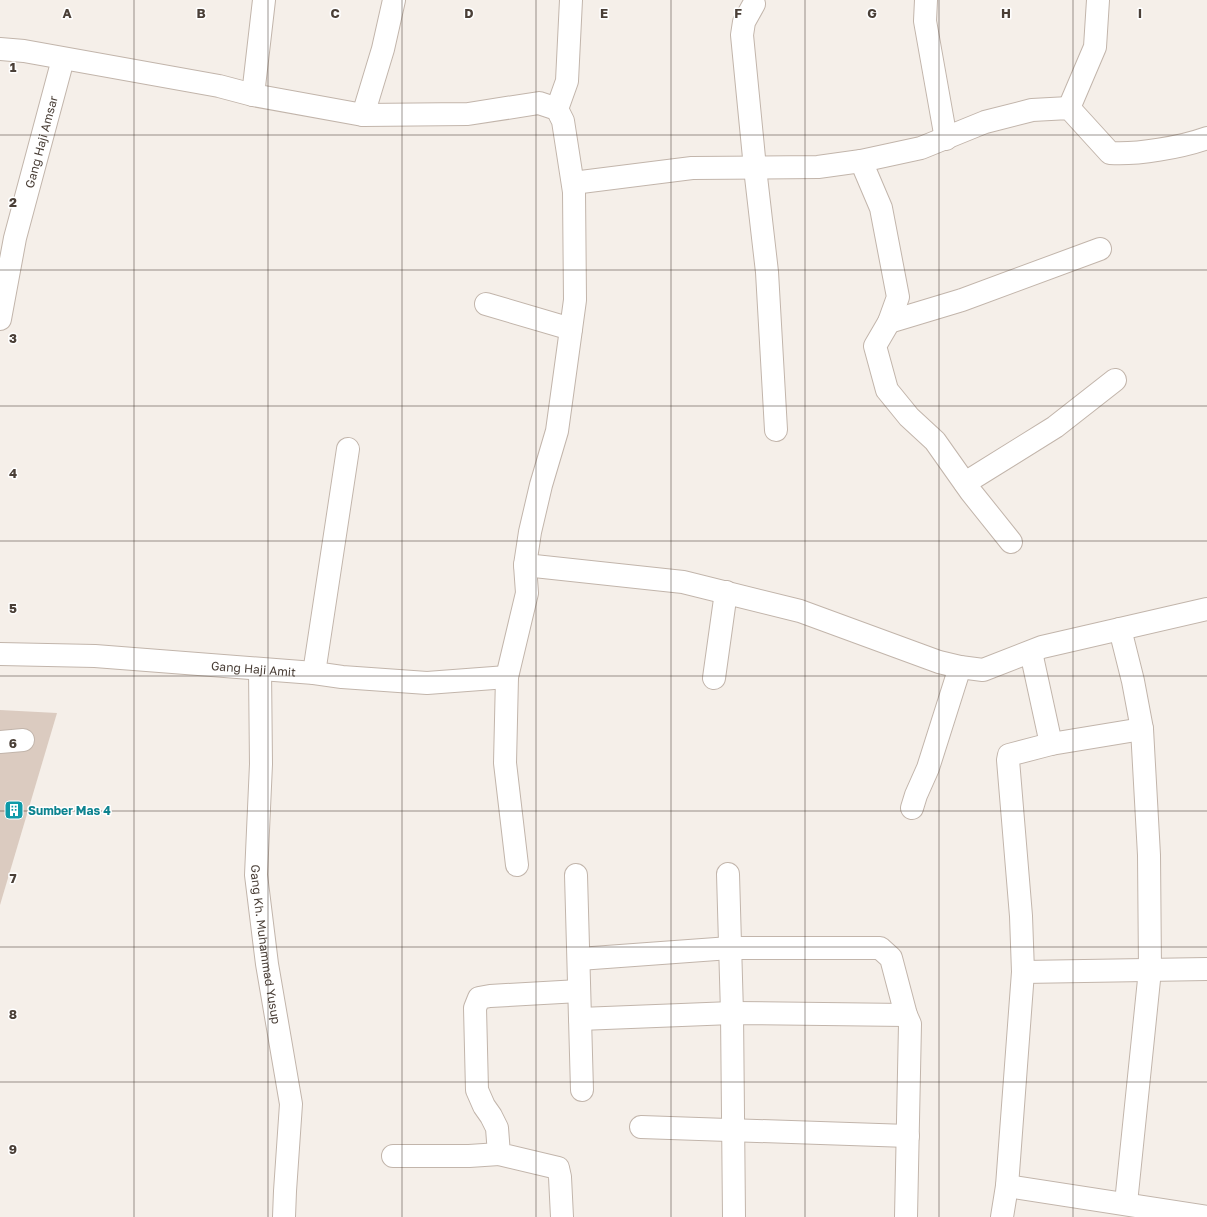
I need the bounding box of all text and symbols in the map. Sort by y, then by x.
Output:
text: A [62,5,72,21]
text: B [196,5,206,21]
text: C [330,5,340,21]
text: D [464,5,474,21]
text: E [600,5,608,21]
text: F [734,5,742,21]
text: G [867,5,877,21]
text: H [1001,5,1011,21]
text: I [1138,5,1142,21]
text: 1 [10,59,17,75]
street label: Gang Haji Amsar [21,94,60,190]
text: 2 [9,194,17,210]
text: 3 [9,330,17,346]
text: 4 [9,465,17,481]
text: 5 [9,600,17,616]
street label: Gang Haji Amit [210,658,297,679]
text: 6 [9,735,17,751]
building icon: Sumber Mas 4 [3,799,25,821]
place label: Sumber Mas 4 [28,803,111,818]
street label: Gang Kh. Muhammad Yusup [248,864,285,1025]
text: 7 [9,870,17,886]
text: 8 [9,1006,17,1022]
text: 9 [9,1141,17,1157]

